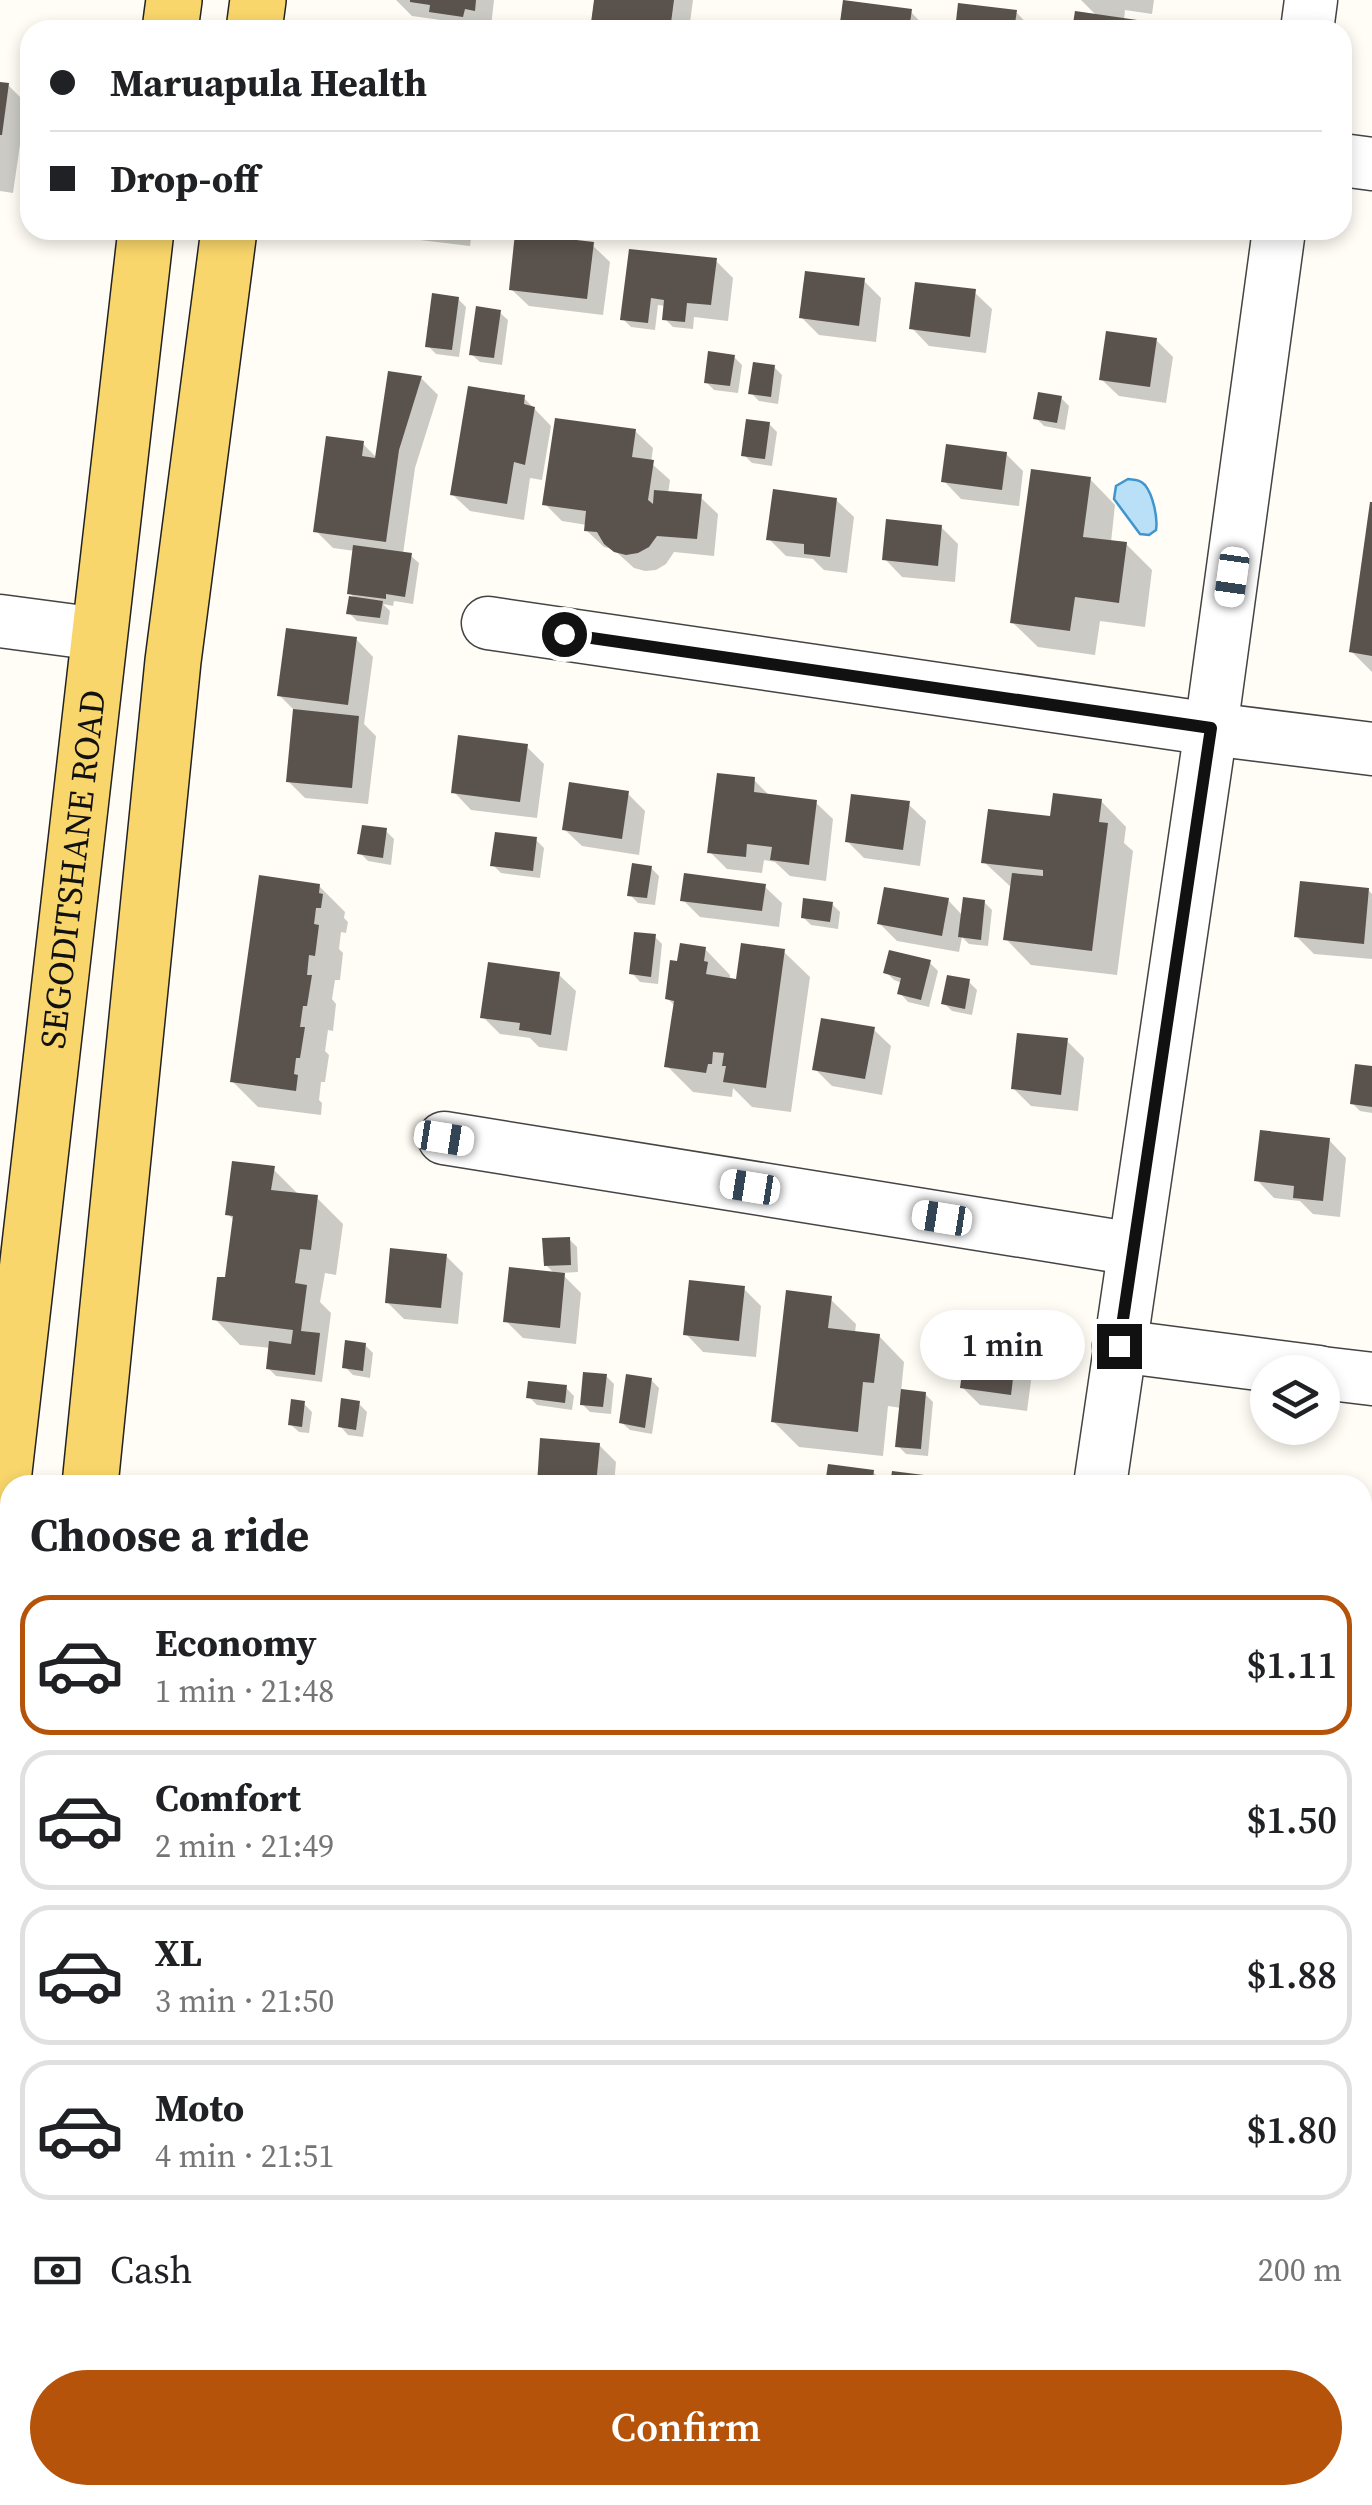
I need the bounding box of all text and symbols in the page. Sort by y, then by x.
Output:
text: Maruapula Health [110,57,427,109]
text: Drop-off [110,153,259,205]
car [1213,545,1251,609]
route start [542,612,587,657]
street label: SEGODITSHANE ROAD [29,687,117,1051]
car [412,1118,476,1158]
car [718,1167,782,1207]
car [910,1198,974,1238]
callout: 1 min [919,1311,1084,1381]
text: 1 min [961,1323,1044,1367]
route end [1097,1324,1142,1369]
map controls [1250,1355,1340,1445]
button: layers [1250,1355,1340,1445]
text: Choose a ride [30,1504,309,1566]
text: Economy [155,1617,317,1669]
icon: car [35,1620,125,1710]
text: $1.11 [1247,1639,1337,1691]
text: 1 min · 21:48 [155,1669,334,1713]
text: Comfort [155,1772,301,1824]
icon: car [35,1775,125,1865]
text: $1.50 [1247,1794,1337,1846]
text: 2 min · 21:49 [155,1824,334,1868]
text: XL [155,1927,202,1979]
icon: car [35,1930,125,2020]
text: $1.88 [1247,1949,1337,2001]
text: 3 min · 21:50 [155,1979,334,2023]
text: Moto [155,2082,244,2134]
icon: car [35,2085,125,2175]
text: $1.80 [1247,2104,1337,2156]
text: 4 min · 21:51 [155,2134,334,2178]
icon: cash [30,2243,85,2298]
text: Cash [110,2244,192,2296]
text: 200 m [1258,2248,1342,2292]
button: Confirm [30,2370,1342,2485]

